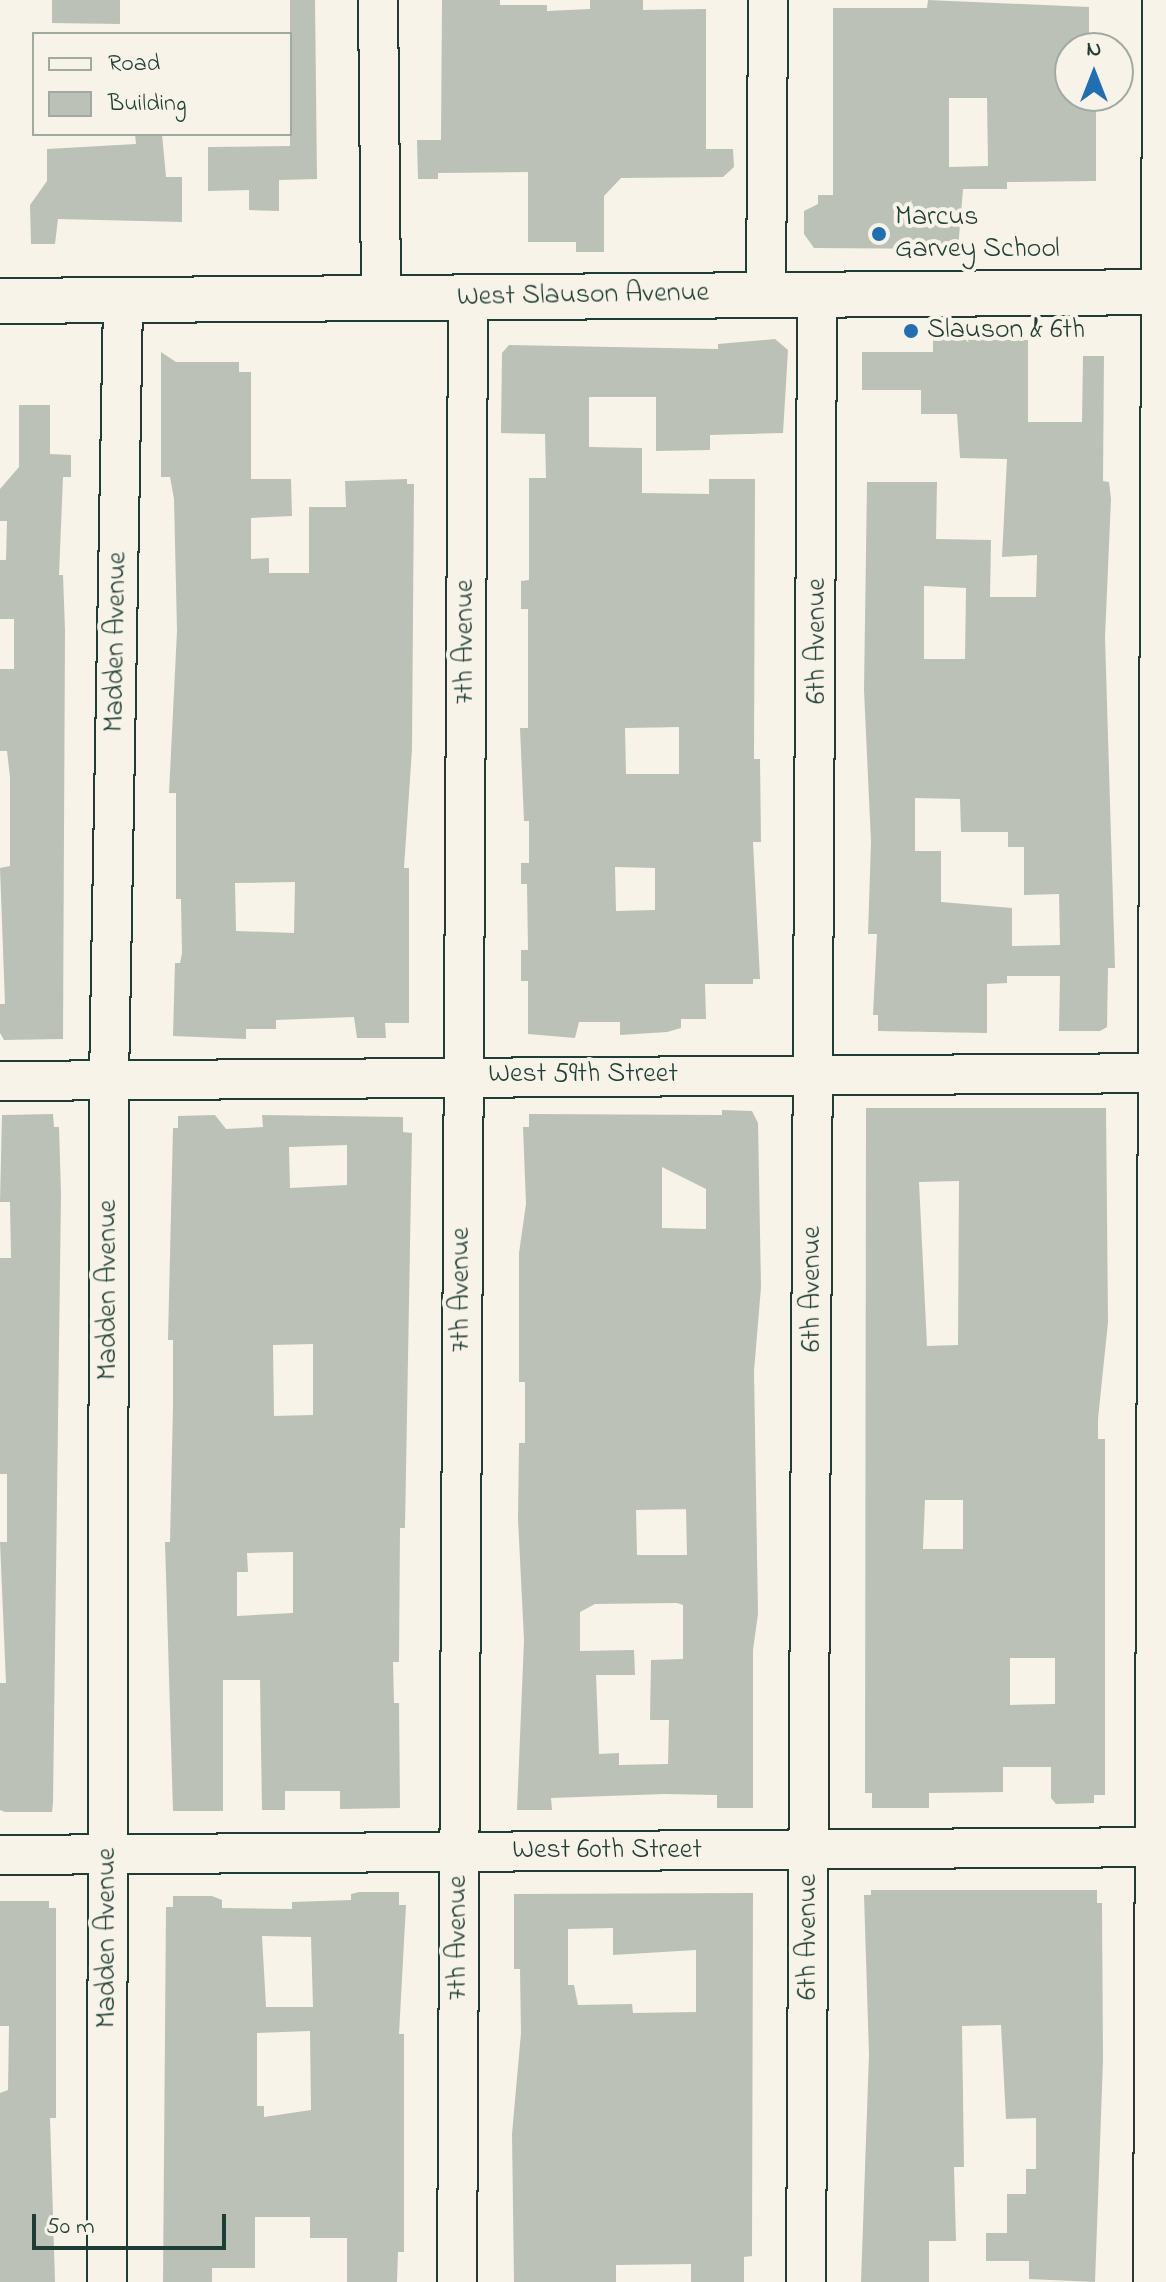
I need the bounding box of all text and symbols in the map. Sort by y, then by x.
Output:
legend [32,32,292,136]
north arrow [1054,32,1134,112]
text: N [1087,34,1101,66]
text: Road [108,47,160,82]
text: Building [108,87,187,122]
place label: Marcus Garvey School [895,201,1060,267]
marker: Marcus Garvey School [870,225,888,243]
street label: West Slauson Avenue [457,277,709,315]
place label: Slauson & 6th [927,314,1085,348]
marker: Slauson & 6th [902,322,920,340]
street label: Madden Avenue [99,551,135,733]
street label: 6th Avenue [801,578,835,704]
street label: 7th Avenue [449,580,483,704]
street label: West 59th Street [488,1058,678,1092]
street label: Madden Avenue [92,1200,126,1380]
street label: 6th Avenue [796,1226,830,1352]
street label: 7th Avenue [445,1228,479,1352]
street label: West 60th Street [512,1834,702,1868]
street label: Madden Avenue [91,1848,125,2028]
street label: 6th Avenue [792,1874,826,2000]
street label: 7th Avenue [442,1876,476,2000]
scale bar [36,2198,230,2248]
text: 50 m [46,2210,95,2245]

